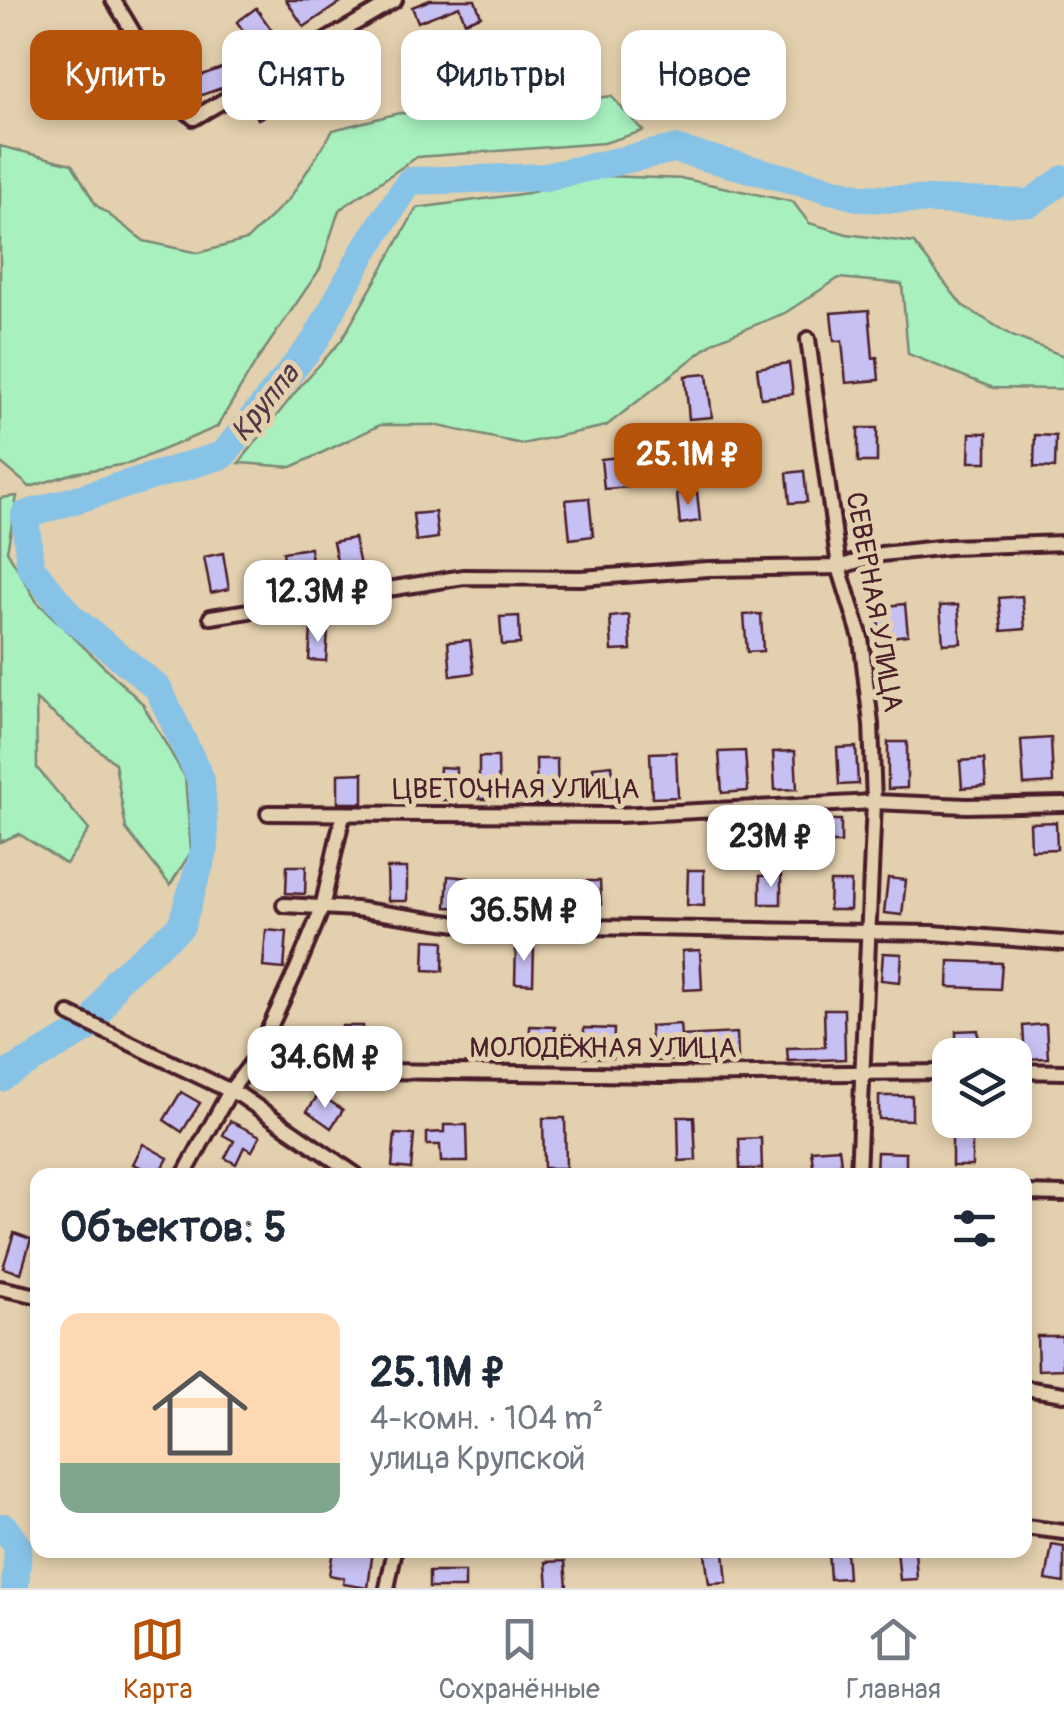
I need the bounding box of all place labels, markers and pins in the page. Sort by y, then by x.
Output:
pin: 25.1M ₽ [596,423,780,508]
pin: 12.3M ₽ [226,560,410,645]
pin: 23M ₽ [701,805,841,890]
pin: 36.5M ₽ [432,879,616,964]
pin: 34.6M ₽ [233,1026,417,1111]

